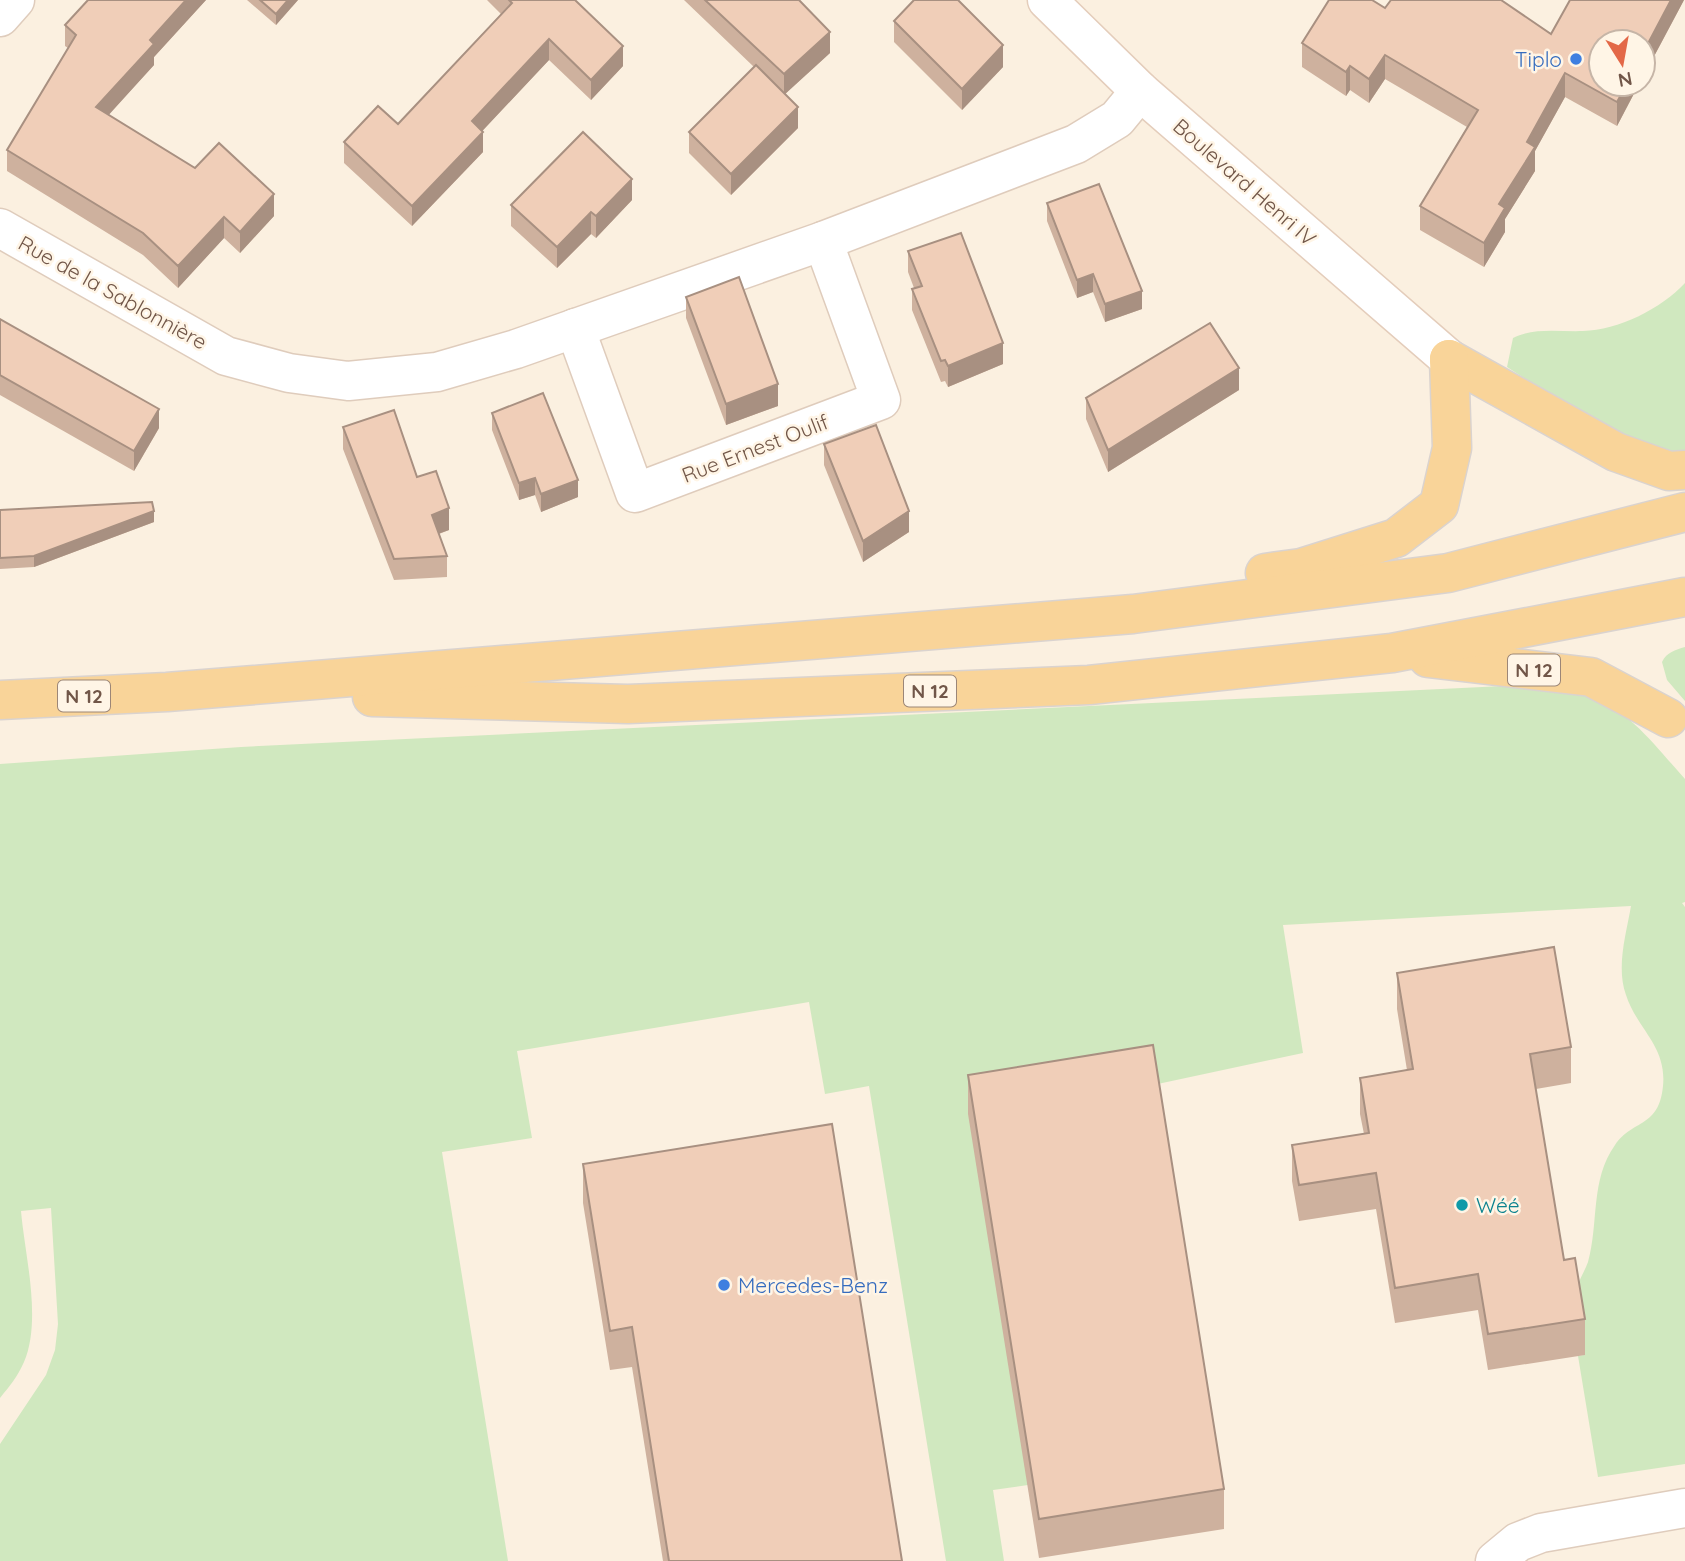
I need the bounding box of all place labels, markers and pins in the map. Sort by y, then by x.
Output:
place label: Tiplo [1515,46,1562,72]
marker: Tiplo [1568,51,1584,67]
place label: Wéé [1476,1192,1520,1218]
marker: Wéé [1454,1197,1470,1213]
place label: Mercedes-Benz [738,1272,888,1298]
marker: Mercedes-Benz [716,1277,732,1293]

